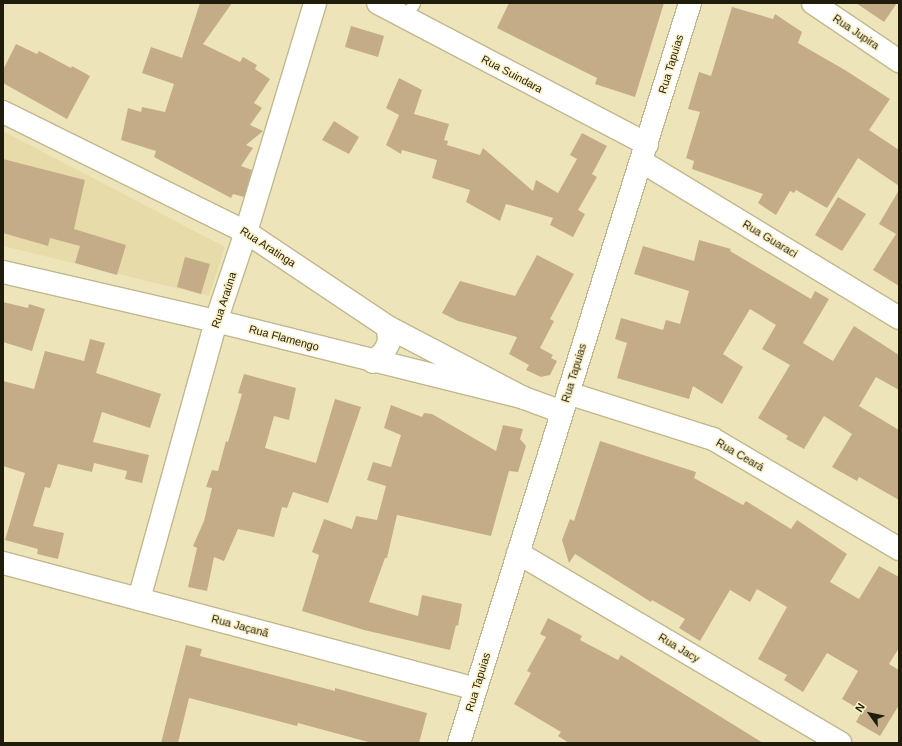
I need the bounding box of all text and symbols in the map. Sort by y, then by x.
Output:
street label: Rua Jupira [830,12,882,52]
street label: Rua Tapuias [656,33,686,95]
street label: Rua Suindara [479,52,545,96]
street label: Rua Guaraci [740,217,800,261]
street label: Rua Aratinga [237,224,299,270]
street label: Rua Araúna [209,270,239,330]
street label: Rua Flamengo [247,322,321,354]
street label: Rua Tapuias [559,342,589,404]
street label: Rua Ceará [714,436,766,474]
street label: Rua Jaçanã [210,612,270,640]
street label: Rua Jacy [656,631,702,665]
street label: Rua Tapuias [463,651,493,713]
north arrow [850,694,890,734]
text: N [853,701,867,714]

